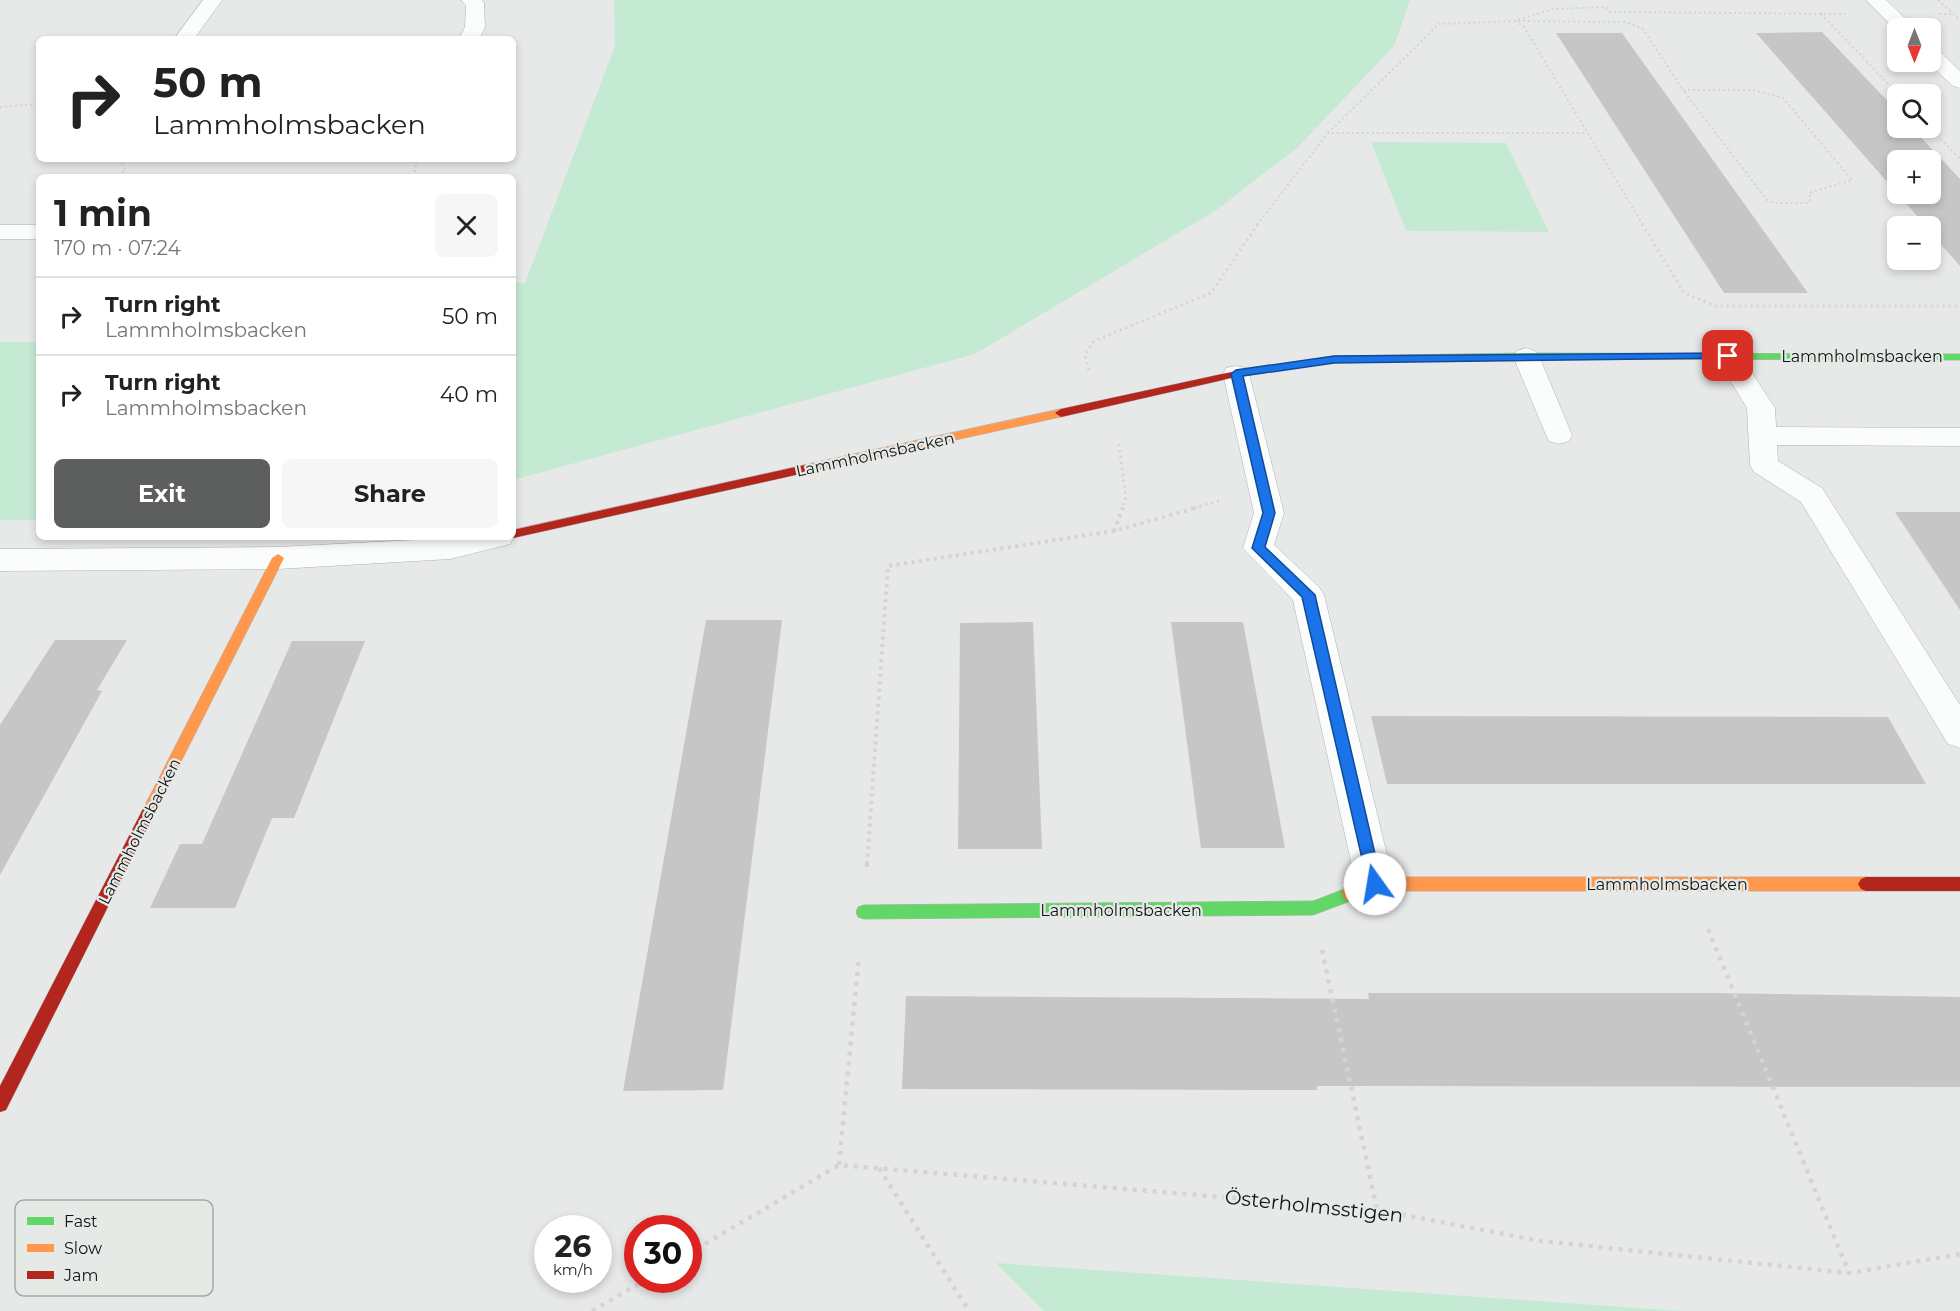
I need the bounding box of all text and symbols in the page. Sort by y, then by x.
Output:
north arrow [1887,18,1941,72]
map controls [1887,18,1941,270]
text: 50 m [153,56,262,108]
icon: right [54,60,132,138]
button: search [1887,84,1941,138]
text: Lammholmsbacken [153,108,426,141]
button: + [1887,150,1941,204]
text: 1 min [54,191,152,235]
button: close [435,194,498,257]
button: − [1887,216,1941,270]
text: 170 m · 07:24 [54,236,181,260]
text: Turn right [105,291,220,318]
icon: right [54,300,87,333]
text: 50 m [442,303,498,330]
text: Lammholmsbacken [105,318,307,342]
pin [1702,330,1753,381]
icon: arrive [1711,339,1744,372]
street label: Lammholmsbacken [1781,347,1943,366]
text: Turn right [105,369,220,396]
icon: right [54,378,87,411]
text: 40 m [440,381,498,408]
text: Lammholmsbacken [105,396,307,420]
street label: Lammholmsbacken [794,428,956,481]
button: Exit [54,459,270,528]
button: Share [282,459,498,528]
street label: Lammholmsbacken [94,755,185,908]
position arrow [1343,852,1407,916]
street label: Lammholmsbacken [1586,875,1748,894]
street label: Lammholmsbacken [1040,901,1202,920]
street label: Österholmsstigen [1224,1185,1404,1227]
legend [15,1200,213,1296]
text: Fast [64,1212,98,1231]
speed limit sign: 30 [624,1215,702,1293]
text: 26 [555,1228,591,1265]
text: Slow [64,1239,102,1258]
text: km/h [553,1260,593,1279]
text: Jam [63,1266,98,1285]

